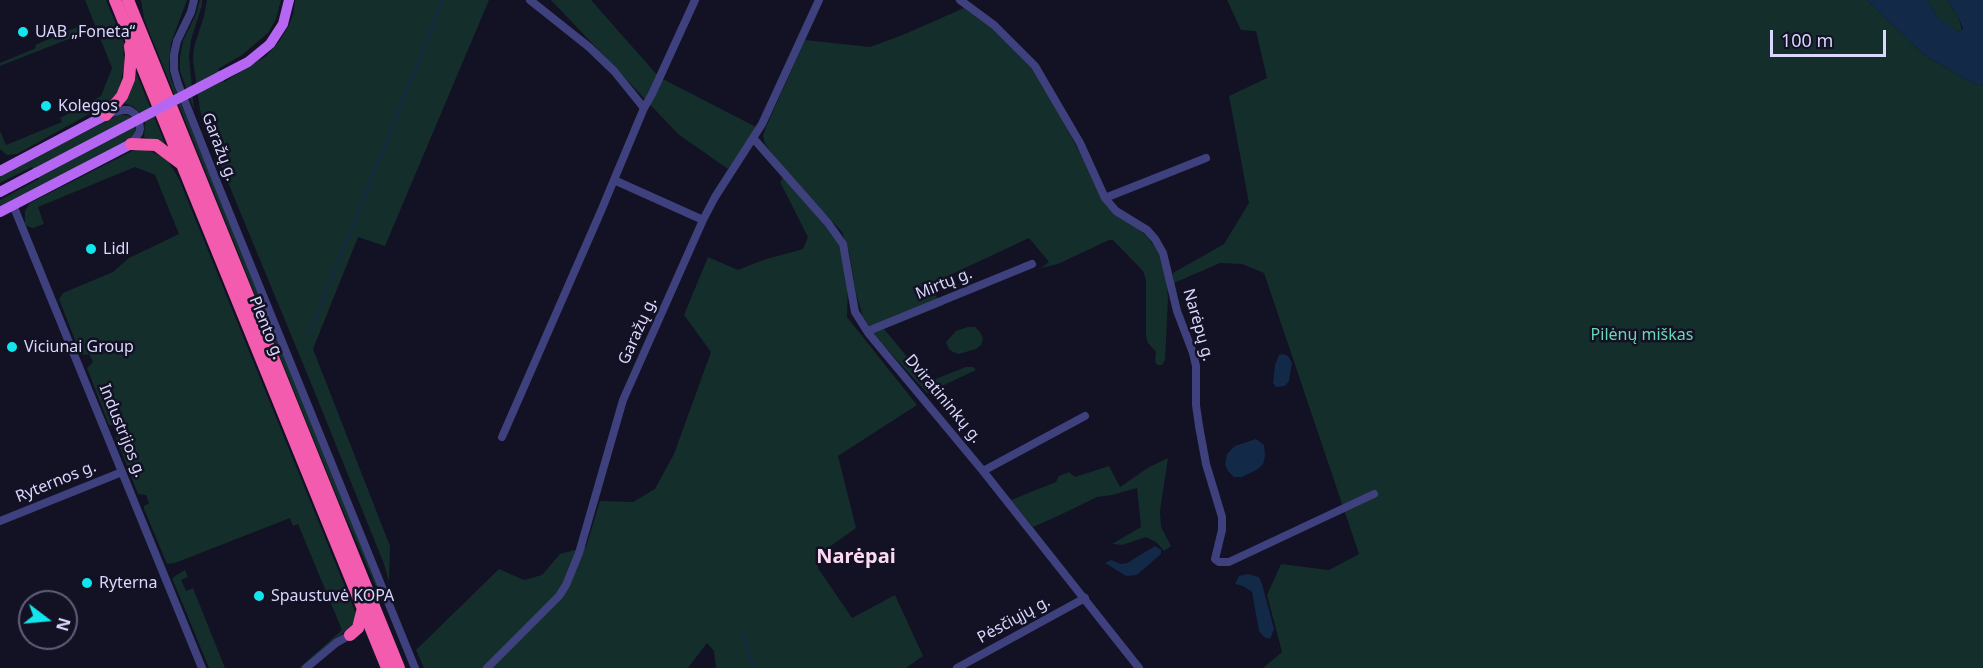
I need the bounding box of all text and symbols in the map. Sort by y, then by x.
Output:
scale bar [1773,18,1888,56]
place label: UAB „Foneta“ [35,22,135,42]
marker: UAB „Foneta“ [16,25,30,39]
text: 100 m [1781,28,1833,52]
place label: Kolegos [58,96,118,116]
marker: Kolegos [39,99,53,113]
street label: Garažų g. [197,110,241,184]
place label: Lidl [103,239,129,259]
marker: Lidl [84,242,98,256]
street label: Mirtų g. [913,264,975,304]
street label: Narėpų g. [1179,287,1217,363]
street label: Plento g. [245,294,287,362]
street label: Garažų g. [615,294,661,368]
park label: Pilėnų miškas [1591,325,1693,345]
place label: Viciunai Group [24,337,134,357]
marker: Viciunai Group [5,340,19,354]
street label: Dviratininkų g. [900,351,986,447]
street label: Industrijos g. [95,382,149,480]
street label: Ryternos g. [13,457,99,507]
district label: Narėpai [816,545,896,569]
place label: Ryterna [99,573,157,593]
marker: Ryterna [80,576,94,590]
place label: Spaustuvė KOPA [271,586,394,606]
marker: Spaustuvė KOPA [252,589,266,603]
north arrow [18,590,78,650]
street label: Pėsčiųjų g. [974,592,1054,648]
text: N [51,615,76,634]

